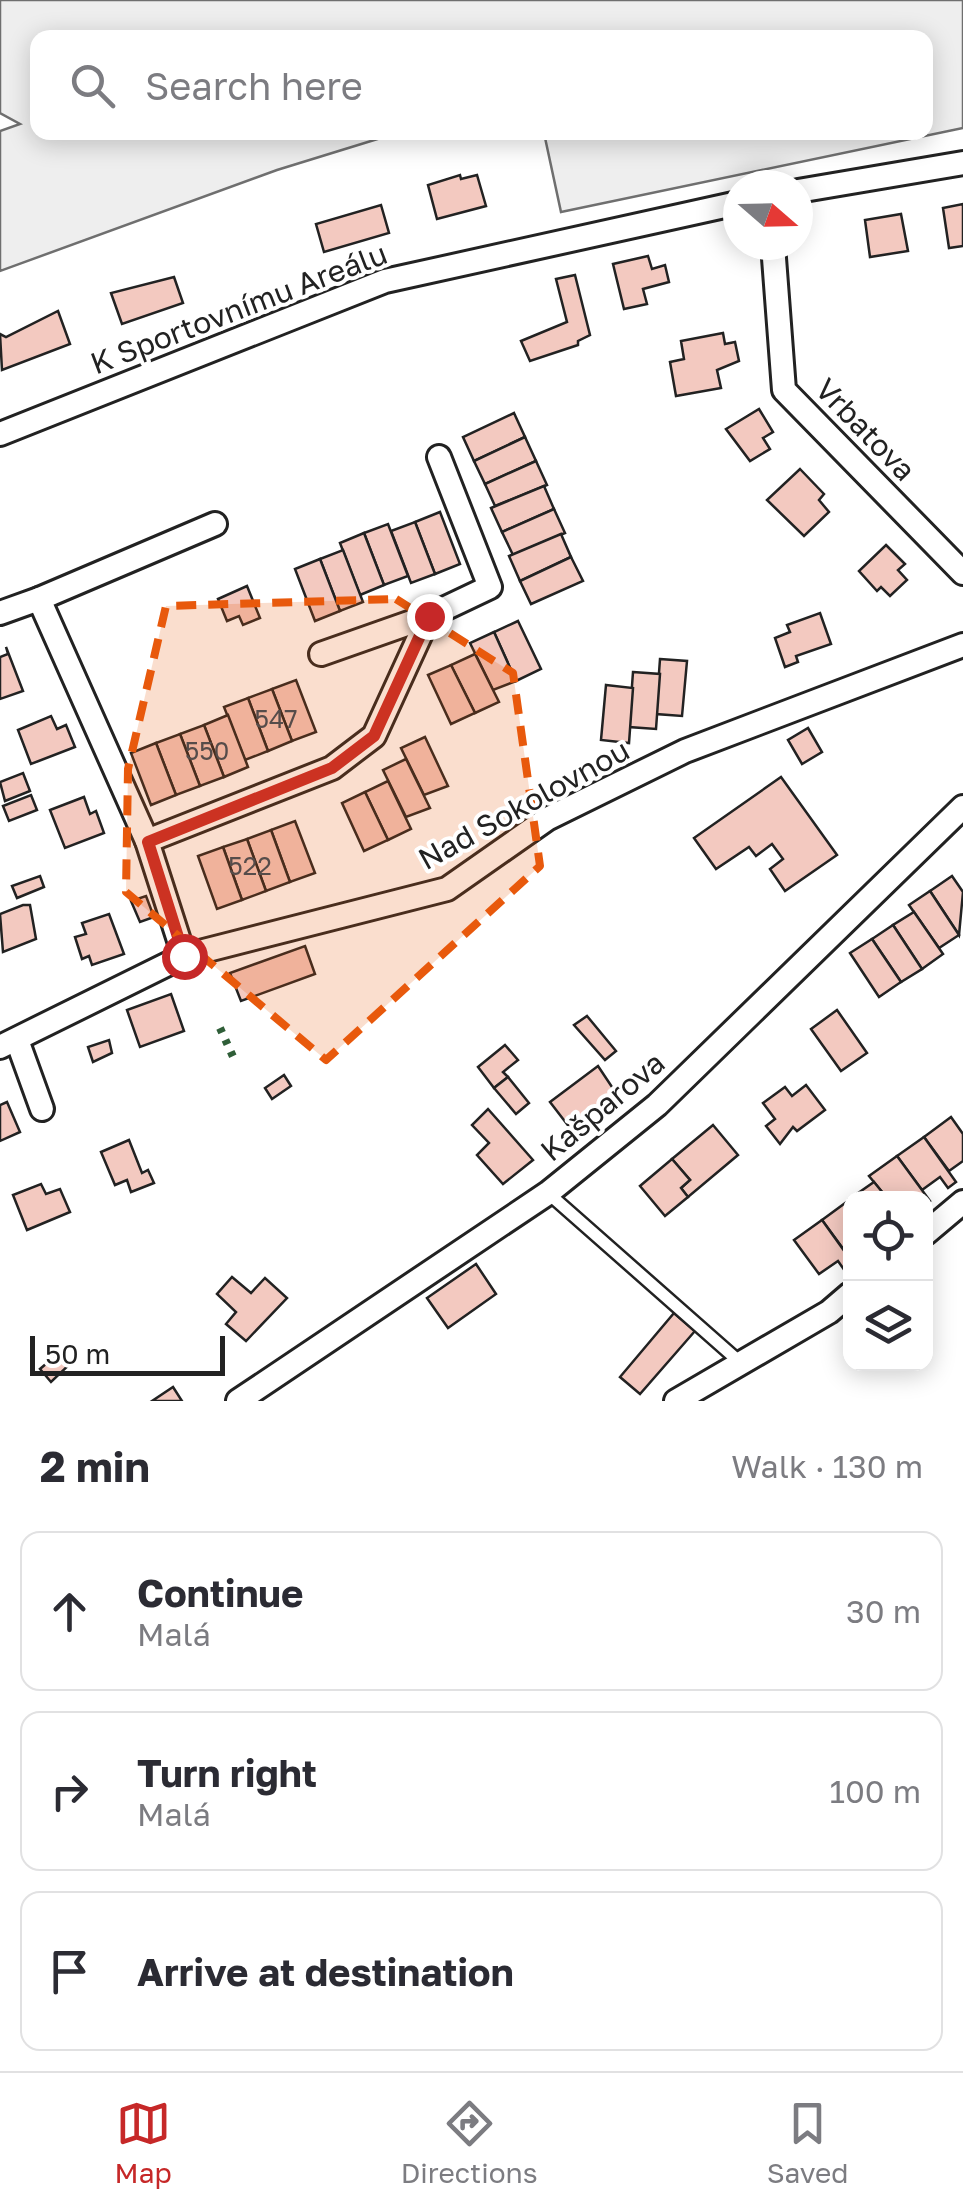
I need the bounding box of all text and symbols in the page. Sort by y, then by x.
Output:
search box [30,30,933,140]
icon: search [65,58,120,113]
text: Search here [145,63,363,108]
north arrow [723,170,813,260]
street label: K Sportovnímu Areálu [85,235,392,381]
street label: Vrbatova [808,371,923,488]
route end [407,594,453,640]
house number: 547 [254,703,298,734]
street label: Nad Sokolovnou [412,731,635,877]
house number: 550 [185,735,229,766]
house number: 522 [228,850,272,881]
route start [162,934,208,980]
street label: Kašparova [533,1044,672,1168]
map controls [843,1191,933,1371]
button: locate [843,1191,933,1281]
button: layers [843,1281,933,1371]
scale bar [30,1331,225,1376]
text: 50 m [45,1337,110,1370]
text: 2 min [40,1441,150,1491]
text: Walk · 130 m [731,1447,923,1485]
text: Continue [137,1570,303,1615]
icon: ahead [42,1584,97,1639]
text: 30 m [846,1592,921,1630]
text: Malá [137,1615,211,1653]
text: Turn right [137,1750,317,1795]
icon: right [42,1764,97,1819]
text: 100 m [829,1772,921,1810]
text: Malá [137,1795,211,1833]
icon: arrive [42,1944,97,1999]
text: Arrive at destination [137,1949,514,1994]
tab: Map [115,2096,172,2189]
tab: Directions [401,2096,538,2189]
tab: Saved [767,2096,848,2189]

